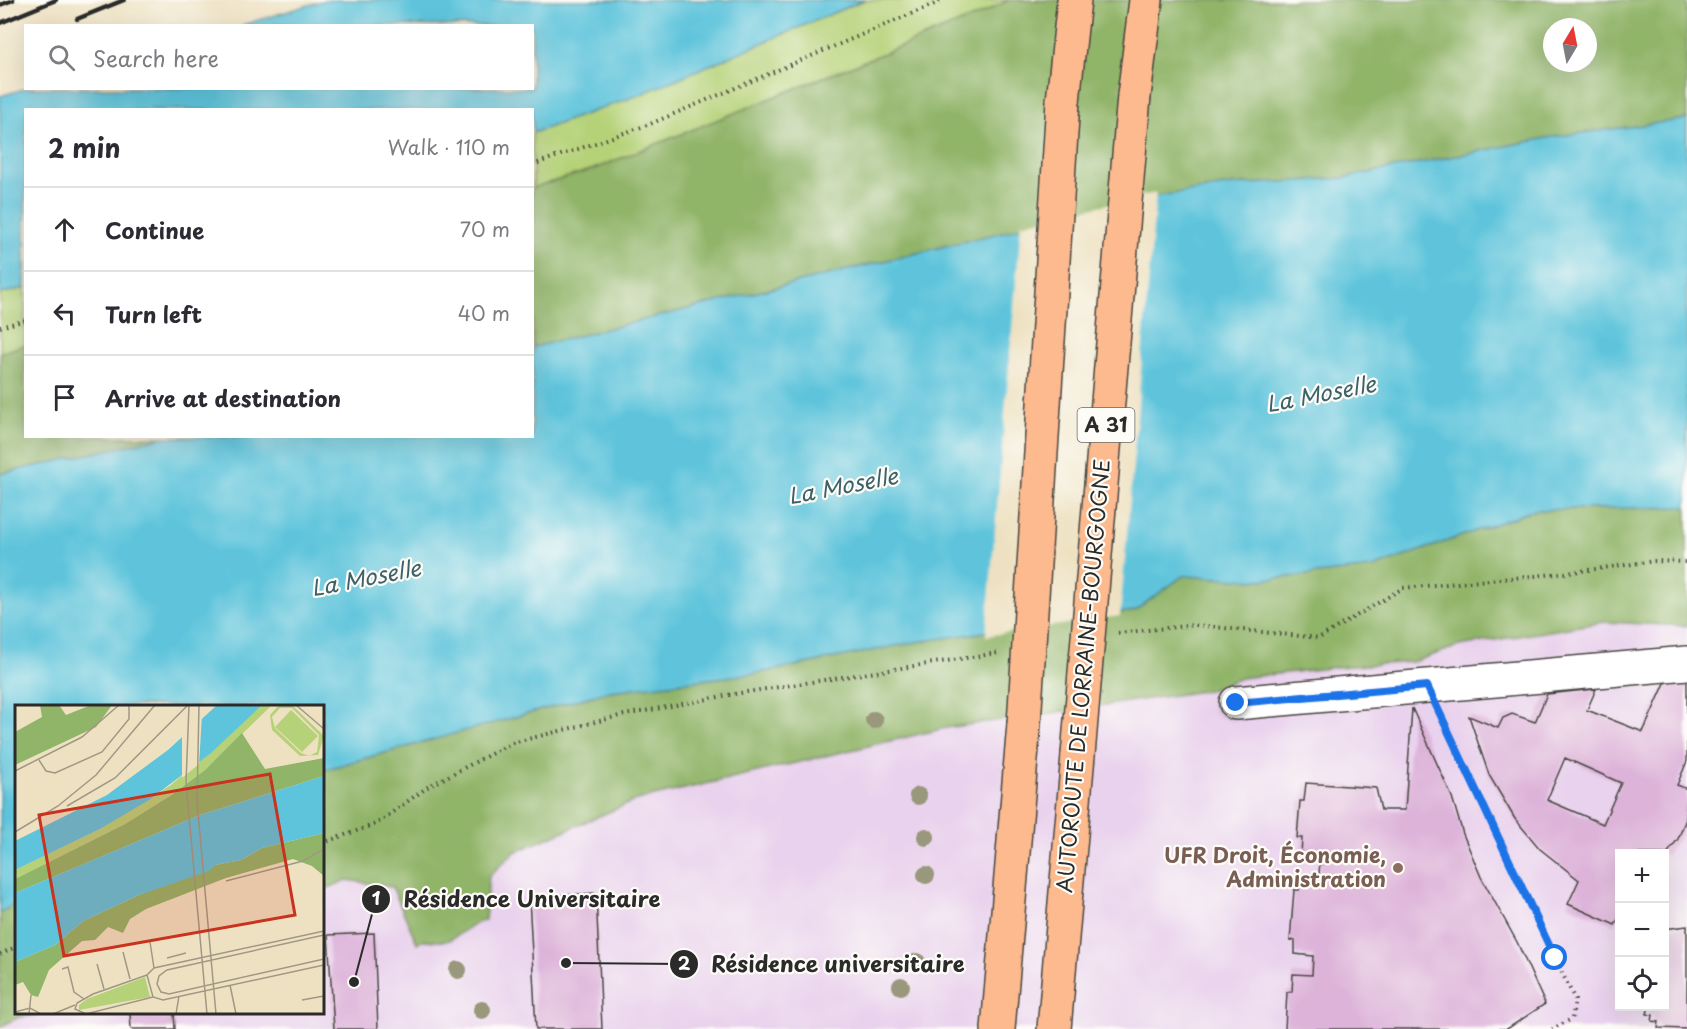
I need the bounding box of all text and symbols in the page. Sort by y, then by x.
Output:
north arrow [1543,18,1597,72]
search box [24,24,534,90]
icon: search [45,41,78,74]
text: Search here [93,41,219,74]
text: 2 min [48,128,121,167]
text: Walk · 110 m [388,132,510,162]
icon: ahead [48,213,81,246]
text: Continue [105,213,204,246]
text: 70 m [460,214,510,244]
icon: left [48,297,81,330]
text: Turn left [105,297,202,330]
text: 40 m [458,298,510,328]
water label: La Moselle [1263,366,1379,419]
icon: arrive [48,381,81,414]
text: Arrive at destination [105,381,341,414]
road number: A 31 [1078,408,1134,442]
water label: La Moselle [785,458,901,511]
street label: AUTOROUTE DE LORRAINE-BOURGOGNE [1047,458,1117,894]
water label: La Moselle [308,550,424,603]
route end [1222,689,1248,715]
inset map [15,705,324,1014]
place label: UFR Droit, Économie, Administration [1164,838,1386,894]
map controls [1615,849,1669,1011]
button: + [1615,849,1669,903]
marker: UFR Droit, Économie, Administration [1391,861,1405,875]
callout: Résidence Universitaire [361,879,672,919]
text: Résidence Universitaire [403,881,661,914]
text: 1 [372,884,381,911]
button: − [1615,903,1669,957]
callout: Résidence universitaire [669,944,977,984]
route start [1541,944,1567,970]
text: Résidence universitaire [711,946,965,979]
text: 2 [678,949,691,976]
button: locate [1615,957,1669,1011]

